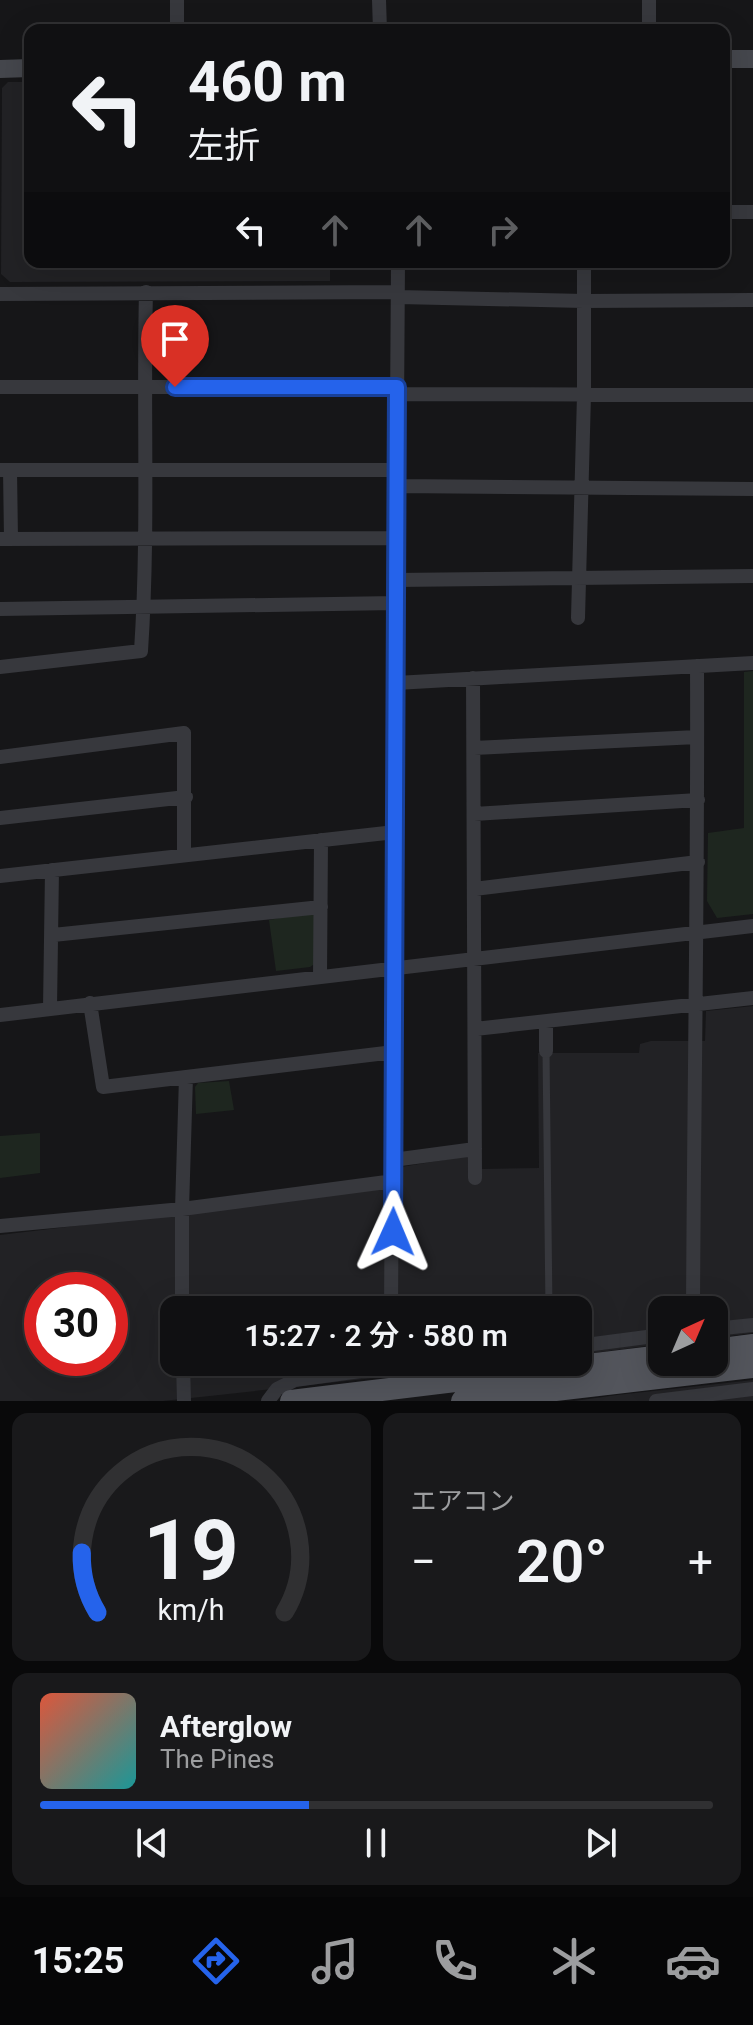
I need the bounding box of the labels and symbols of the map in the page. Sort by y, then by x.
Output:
pin [141,305,209,387]
position arrow [351,1190,435,1274]
speed limit sign: 30 [24,1272,128,1376]
north arrow [648,1296,728,1376]

